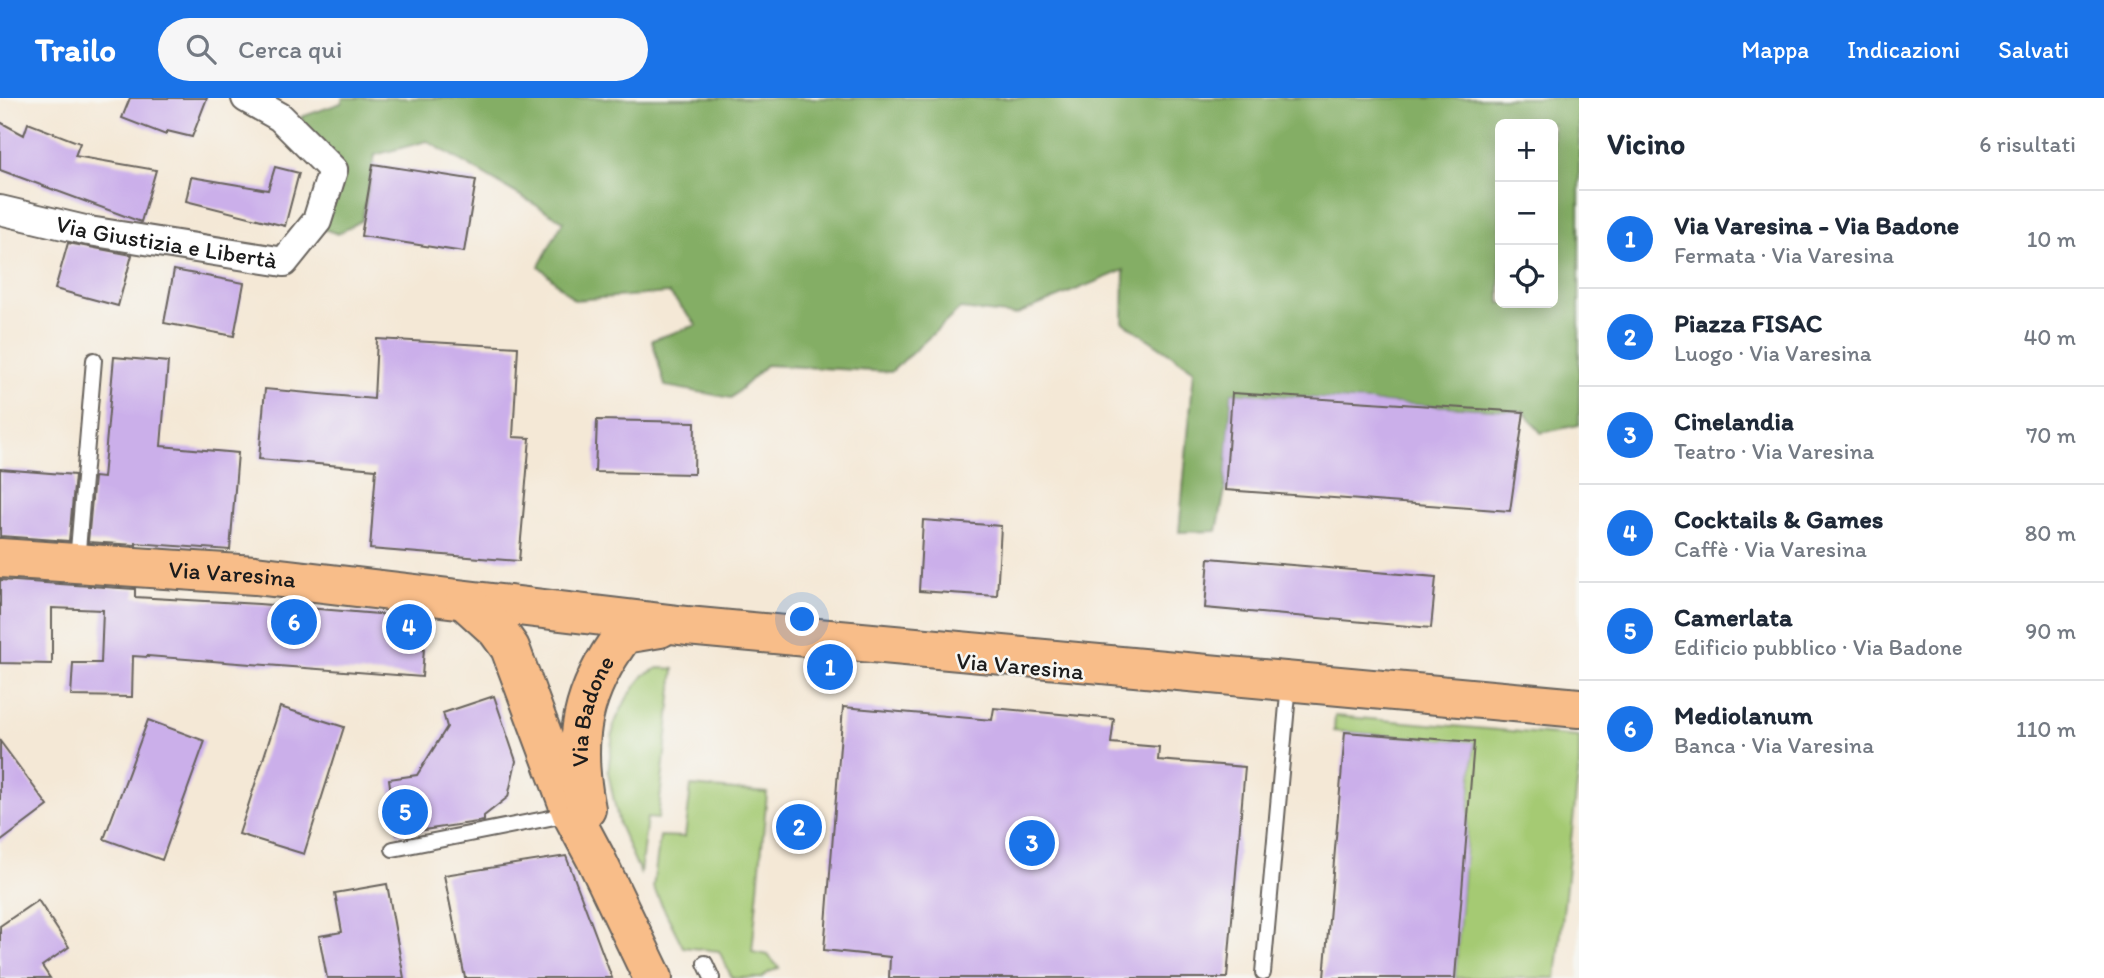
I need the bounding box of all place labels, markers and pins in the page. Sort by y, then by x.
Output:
pin: 6 [271,596,317,648]
pin: 4 [386,601,432,653]
pin: 1 [807,641,853,693]
pin: 5 [382,786,428,838]
pin: 2 [776,801,822,853]
pin: 3 [1009,817,1055,869]

